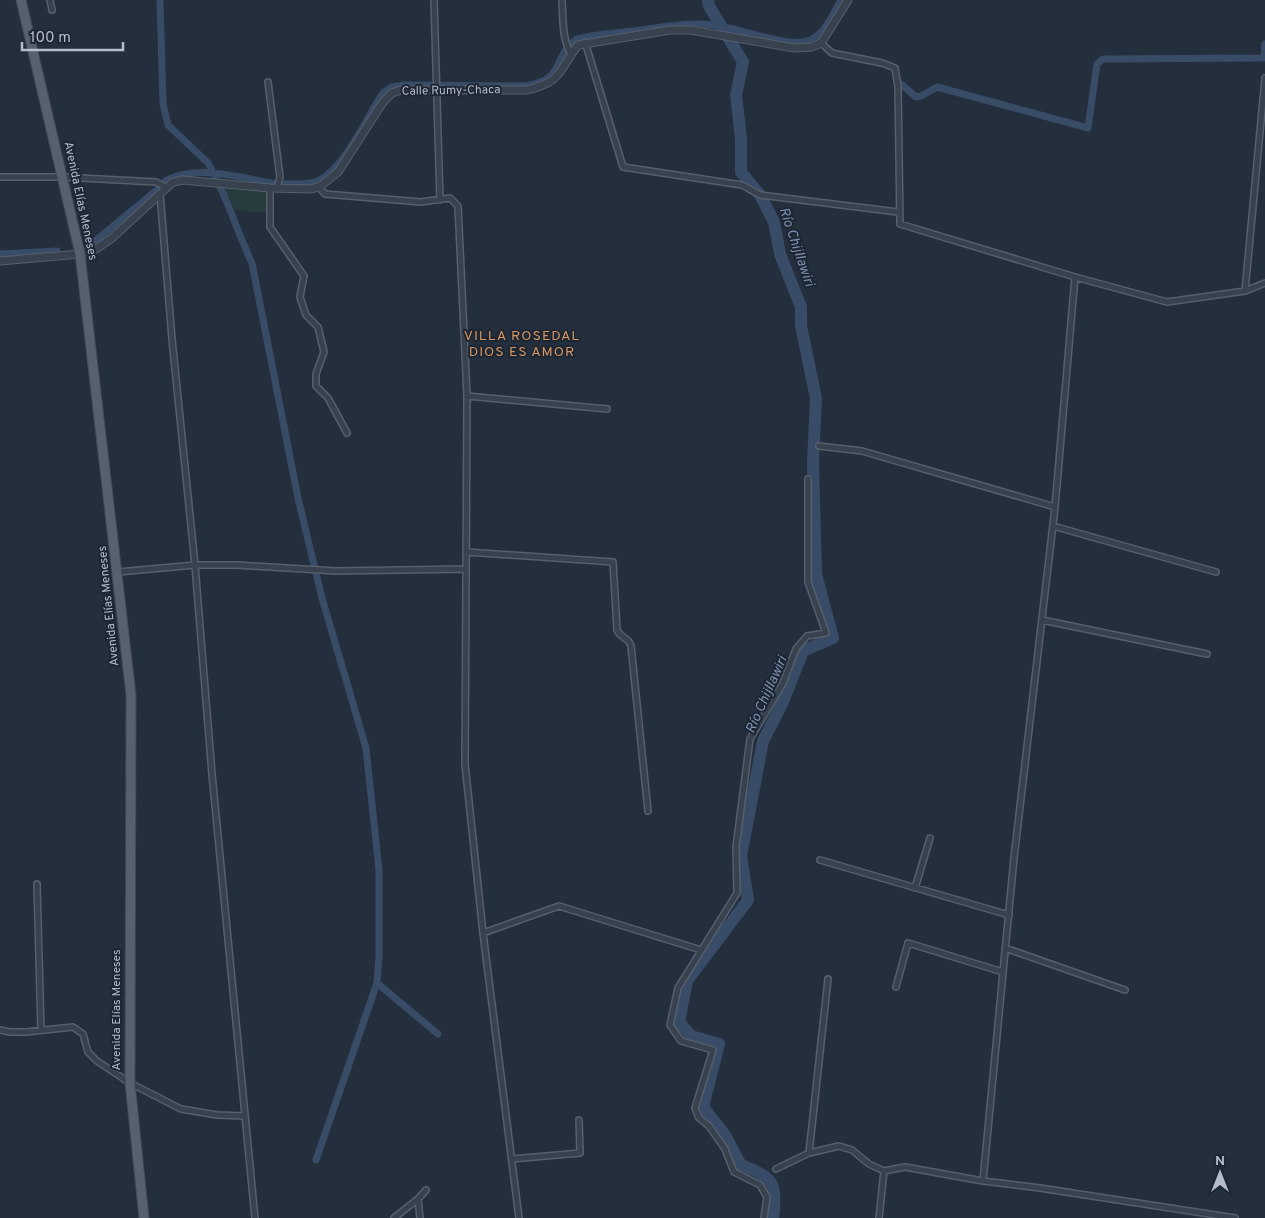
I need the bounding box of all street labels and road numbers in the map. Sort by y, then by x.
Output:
street label: Calle Rumy-Chaca [401,82,501,100]
street label: Avenida Elías Meneses [60,140,100,262]
street label: Avenida Elías Meneses [95,545,123,667]
street label: Avenida Elías Meneses [109,949,125,1071]

